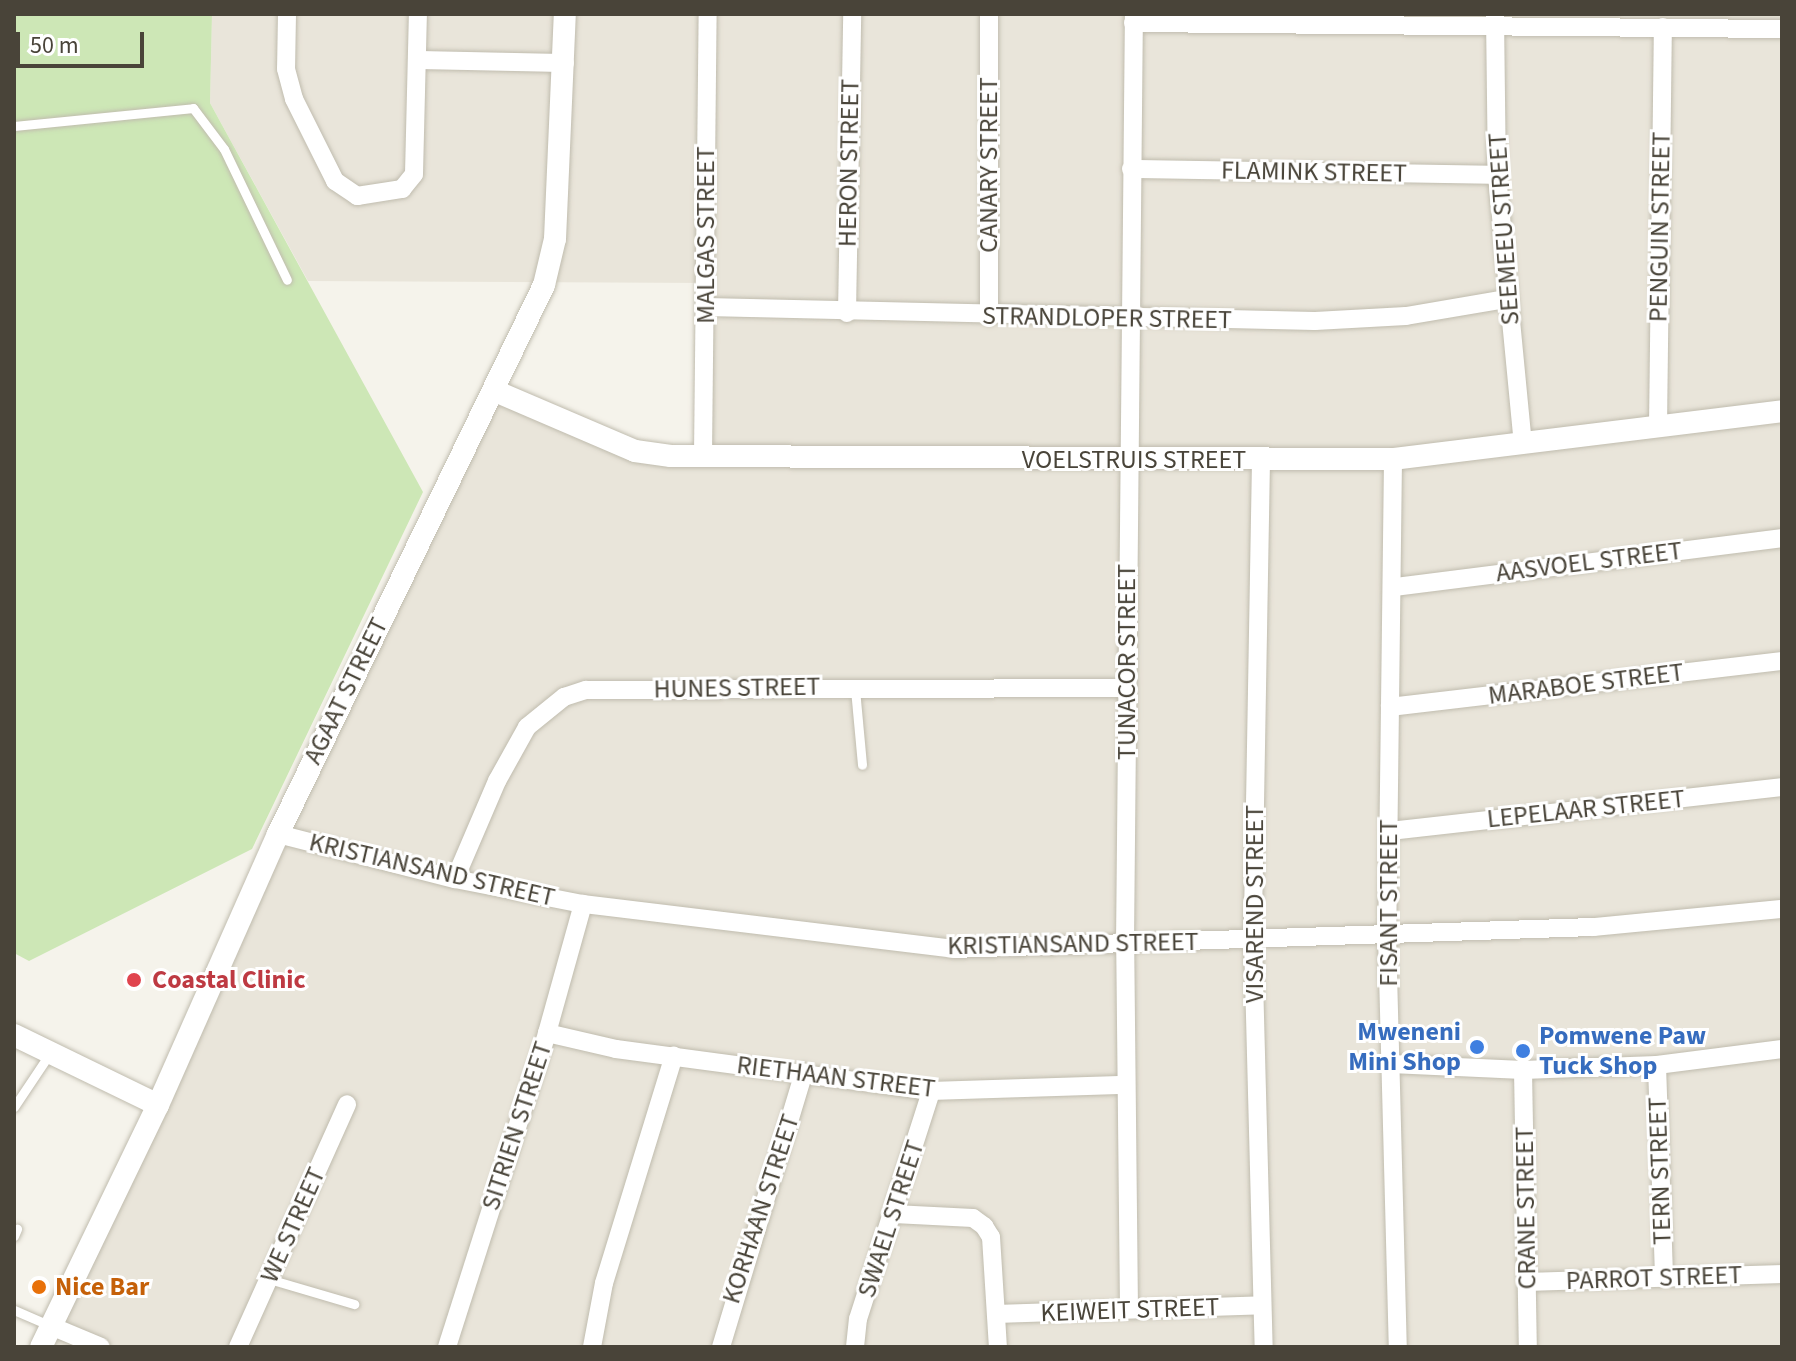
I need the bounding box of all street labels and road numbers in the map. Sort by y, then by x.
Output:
street label: CANARY STREET [973,77,1005,253]
street label: HERON STREET [832,79,866,247]
street label: SEEMEEU STREET [1482,132,1526,326]
street label: PENGUIN STREET [1643,132,1677,322]
street label: MALGAS STREET [690,146,722,324]
street label: FLAMINK STREET [1221,155,1407,189]
street label: STRANDLOPER STREET [982,300,1232,336]
street label: VOELSTRUIS STREET [1022,444,1246,476]
street label: AASVOEL STREET [1494,535,1684,589]
street label: TUNACOR STREET [1111,564,1143,760]
street label: AGAAT STREET [297,613,395,769]
street label: MARABOE STREET [1486,657,1686,711]
street label: HUNES STREET [653,671,821,705]
street label: LEPELAAR STREET [1485,783,1687,835]
street label: VISAREND STREET [1239,805,1271,1003]
street label: FISANT STREET [1373,819,1405,987]
street label: KRISTIANSAND STREET [306,827,558,913]
street label: KRISTIANSAND STREET [947,926,1199,962]
street label: SITRIEN STREET [475,1038,559,1214]
street label: RIETHAAN STREET [735,1049,937,1105]
street label: TERN STREET [1642,1097,1678,1245]
street label: KORHAAN STREET [716,1110,806,1308]
street label: CRANE STREET [1509,1126,1543,1290]
street label: SWAEL STREET [851,1136,931,1302]
street label: WE STREET [254,1163,332,1287]
street label: PARROT STREET [1565,1259,1743,1297]
street label: KEIWEIT STREET [1040,1291,1220,1329]

